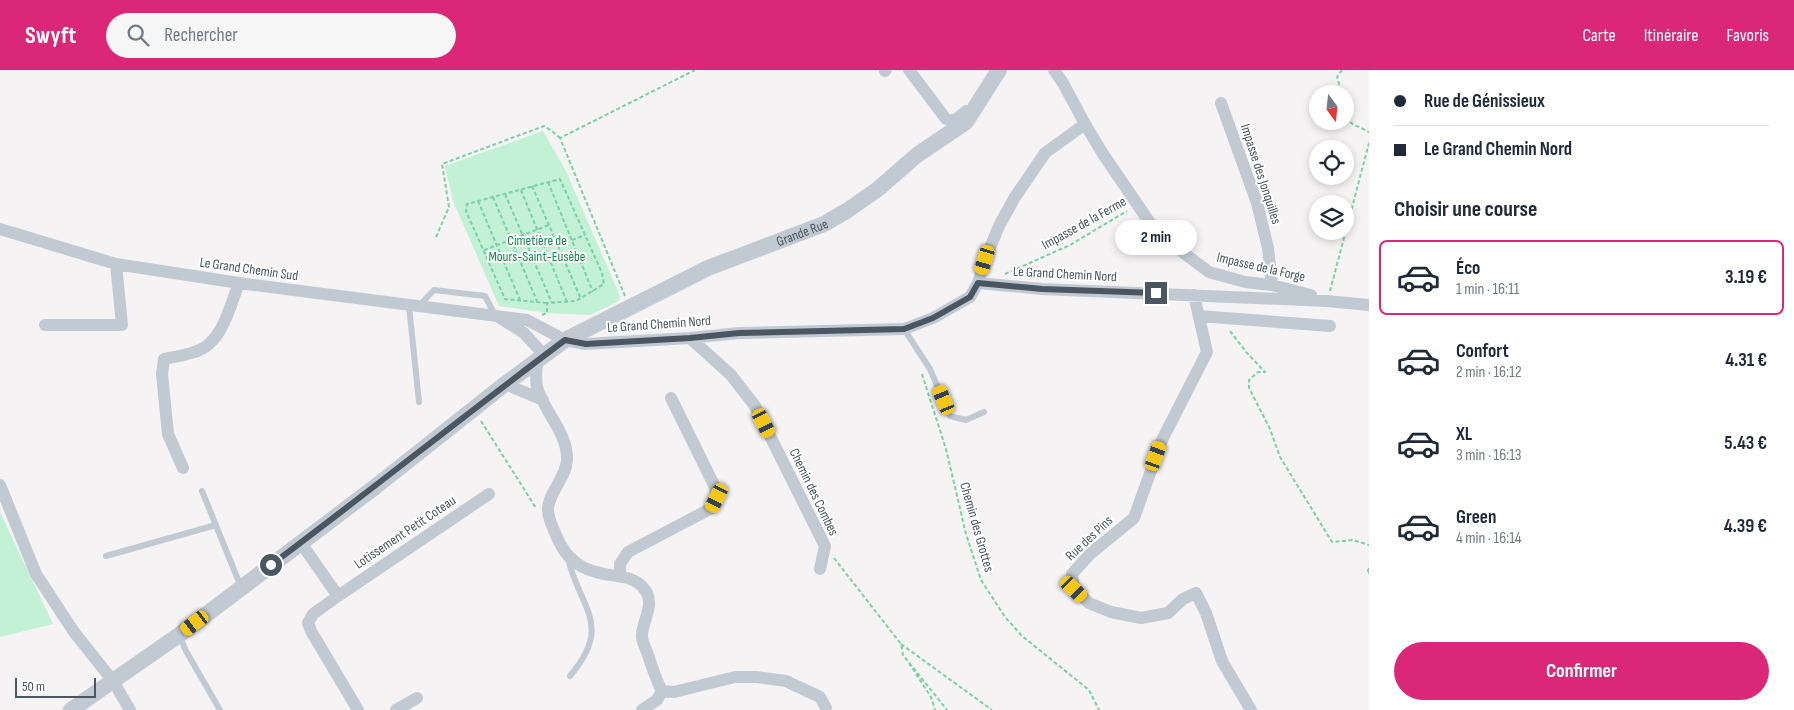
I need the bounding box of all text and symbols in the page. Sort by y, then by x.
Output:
search box [106,13,456,58]
text: Swyft [25,21,76,50]
icon: search [124,21,152,49]
text: Rechercher [164,24,238,47]
text: Carte [1582,25,1616,46]
text: Itinéraire [1644,25,1698,46]
text: Favoris [1726,25,1769,46]
north arrow [1309,85,1354,130]
map controls [1309,85,1354,240]
text: Rue de Génissieux [1424,90,1545,113]
street label: Impasse des Jonquilles [1237,122,1285,226]
text: Le Grand Chemin Nord [1424,138,1572,161]
button: locate [1309,140,1354,185]
street label: Impasse de la Ferme [1039,193,1129,253]
button: layers [1309,195,1354,240]
text: Choisir une course [1394,196,1537,223]
street label: Grande Rue [774,215,831,250]
callout: 2 min [1115,220,1197,256]
text: 2 min [1141,228,1171,247]
park label: Cimetière de Mours-Saint-Eusèbe [488,232,586,265]
car [973,243,996,277]
street label: Impasse de la Forge [1215,249,1307,285]
street label: Le Grand Chemin Sud [199,254,299,284]
icon: car [1396,255,1441,300]
text: Éco [1456,257,1480,280]
street label: Le Grand Chemin Nord [1013,263,1118,285]
text: 3.19 € [1725,266,1767,289]
text: 1 min · 16:11 [1456,280,1519,299]
route end [1145,282,1167,304]
street label: Le Grand Chemin Nord [607,312,712,336]
icon: car [1396,338,1441,383]
text: Confort [1456,340,1509,363]
text: 4.31 € [1725,349,1767,372]
text: 2 min · 16:12 [1456,363,1522,382]
car [931,383,956,417]
car [750,406,777,440]
icon: car [1396,421,1441,466]
text: XL [1456,423,1472,446]
text: 5.43 € [1724,432,1767,455]
car [1143,439,1168,473]
street label: Chemin des Combes [786,446,842,538]
text: 3 min · 16:13 [1456,446,1522,465]
street label: Chemin des Grottes [956,480,998,574]
car [703,481,730,515]
street label: Lotissement Petit Coteau [351,492,459,572]
icon: car [1396,504,1441,549]
text: Green [1456,506,1496,529]
street label: Rue des Pins [1062,512,1116,564]
text: 4.39 € [1724,515,1767,538]
text: 4 min · 16:14 [1456,529,1522,548]
route start [260,554,282,576]
car [1058,573,1090,605]
car [178,608,211,638]
button: Confirmer [1394,642,1769,700]
scale bar [15,675,96,698]
text: 50 m [22,678,45,695]

